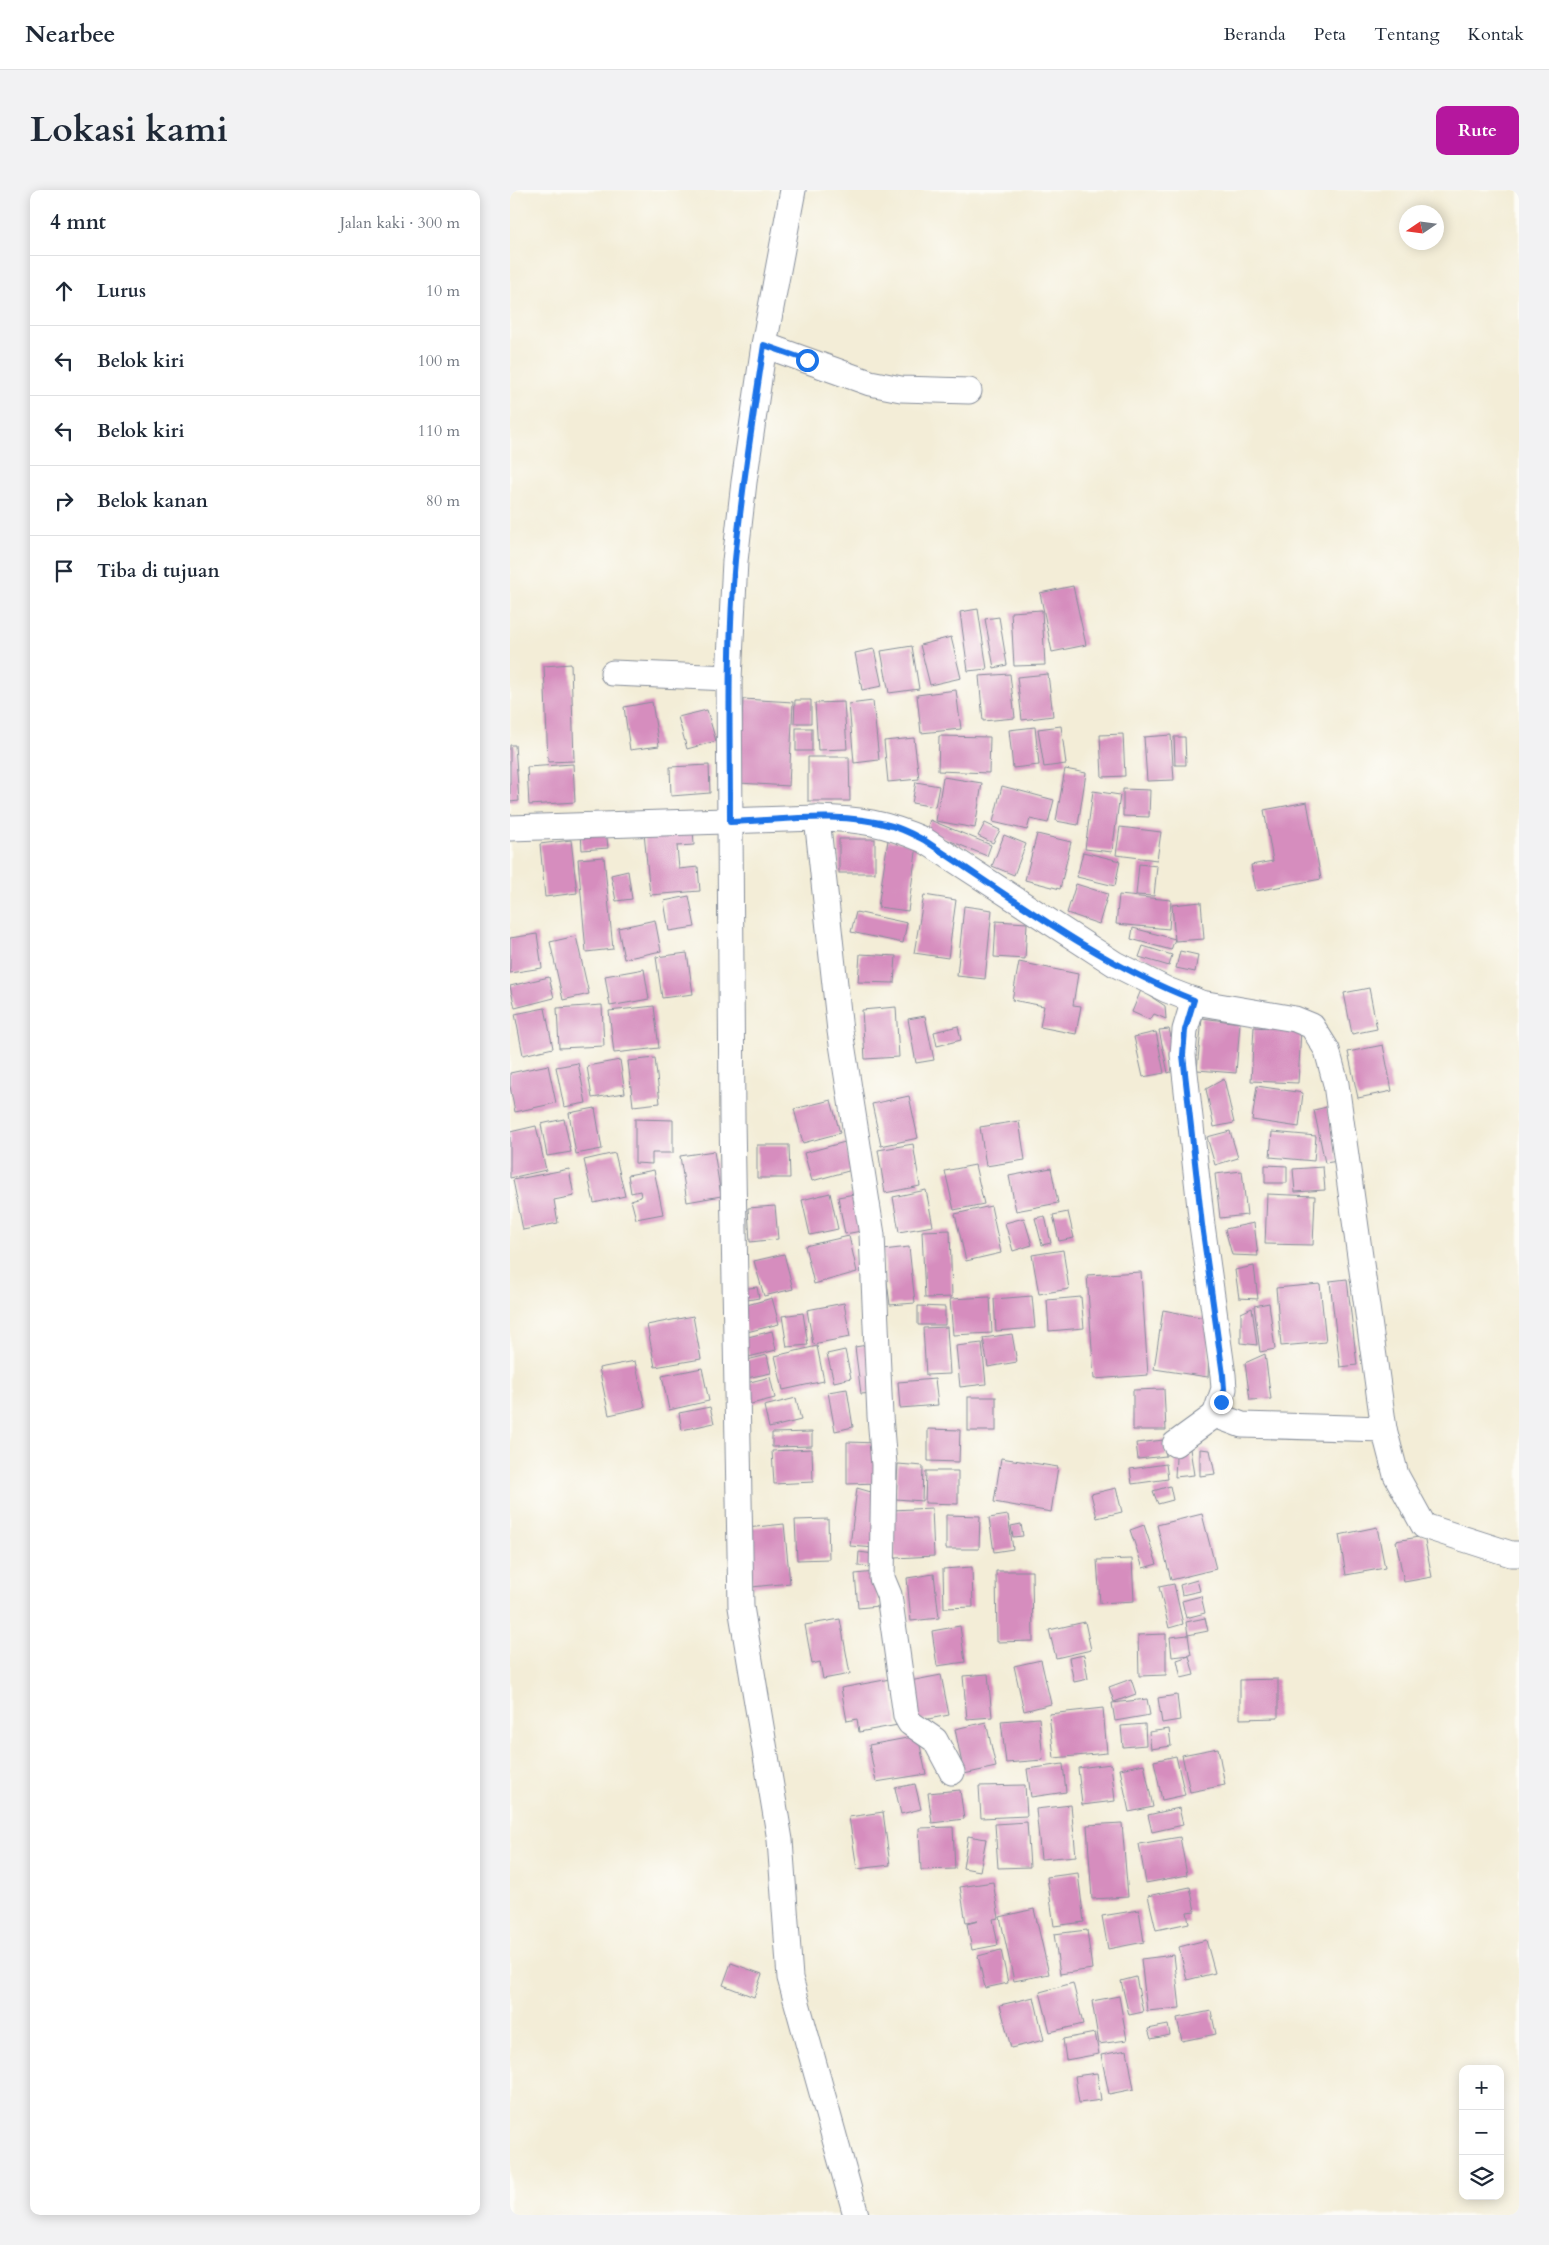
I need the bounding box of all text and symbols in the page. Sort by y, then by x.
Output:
text: Nearbee [25,18,115,51]
text: Beranda [1224,22,1286,47]
text: Peta [1314,22,1346,47]
text: Tentang [1374,22,1440,47]
text: Kontak [1468,22,1524,47]
text: Lokasi kami [30,106,228,154]
button: Rute [1436,106,1519,155]
north arrow [1399,205,1444,250]
text: 4 mnt [50,208,106,237]
text: Jalan kaki · 300 m [340,212,460,234]
icon: ahead [50,277,78,305]
text: Lurus [97,278,146,304]
text: 10 m [426,280,460,302]
icon: left [50,347,78,375]
text: Belok kiri [97,348,184,374]
route start [796,349,819,372]
text: 100 m [418,350,460,372]
icon: left [50,417,78,445]
text: Belok kiri [97,418,184,444]
text: 110 m [418,420,460,442]
icon: right [50,487,78,515]
text: Belok kanan [97,488,208,514]
text: 80 m [426,490,460,512]
icon: arrive [50,557,78,585]
text: Tiba di tujuan [97,558,220,584]
route end [1210,1391,1233,1414]
map controls [1459,2065,1504,2200]
button: + [1459,2065,1504,2110]
button: − [1459,2110,1504,2155]
button: layers [1459,2155,1504,2200]

